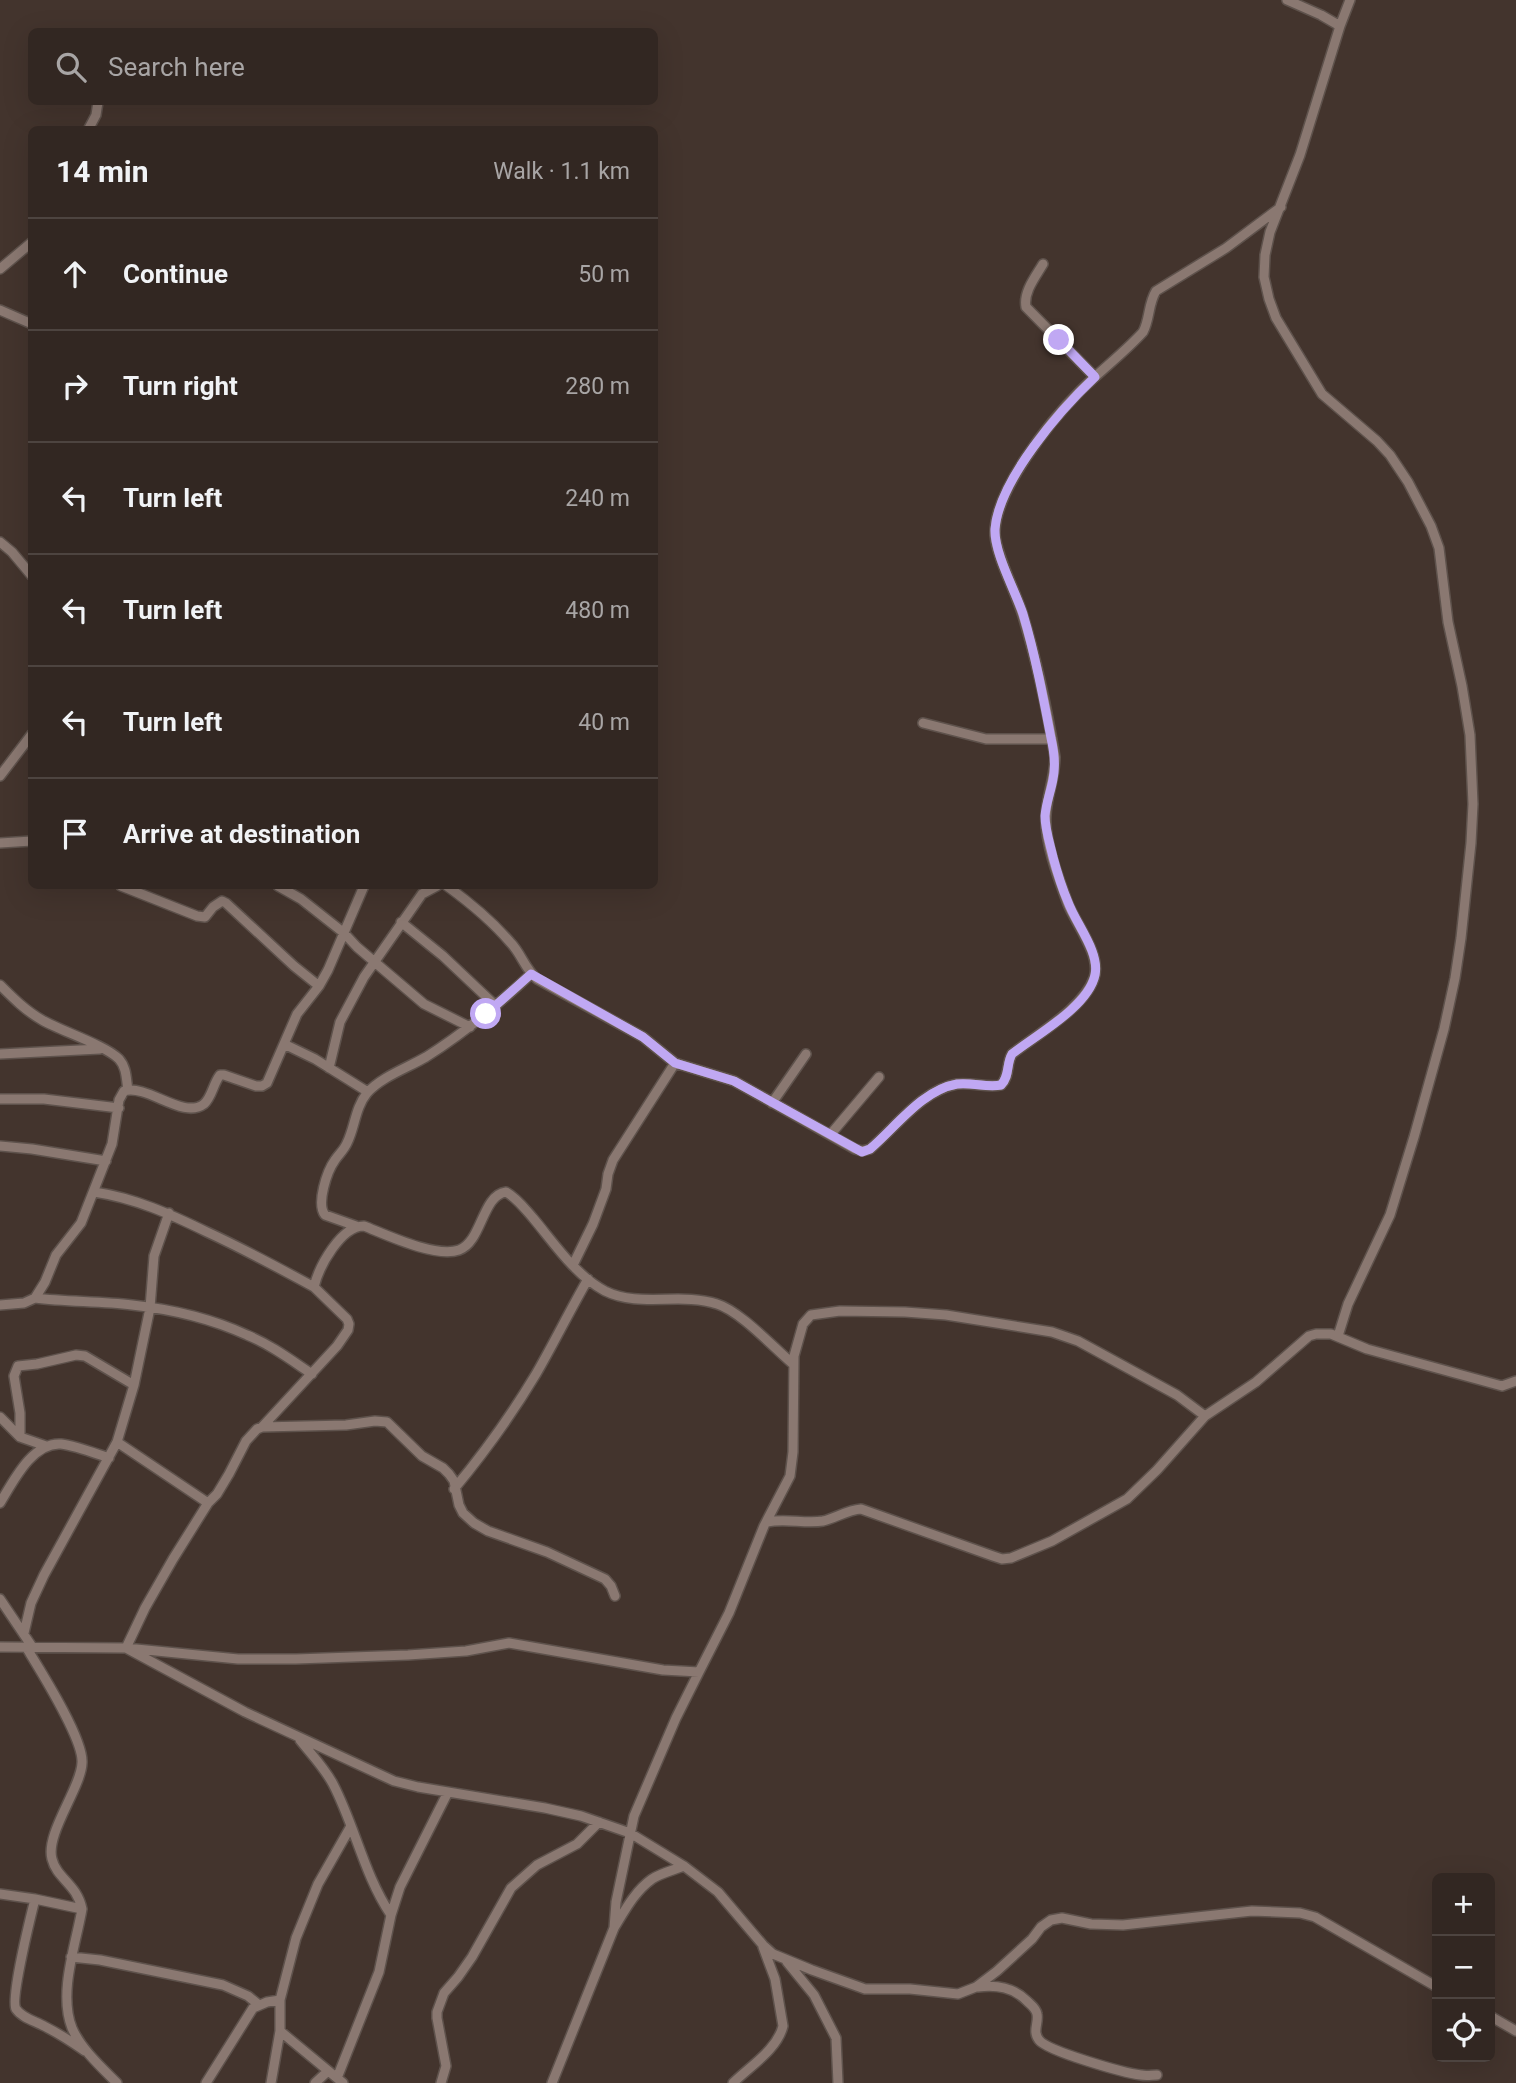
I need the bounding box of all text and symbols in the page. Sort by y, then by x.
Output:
search box [28,28,658,105]
icon: search [52,48,90,86]
text: Search here [108,52,245,82]
text: 14 min [56,154,149,189]
text: Walk · 1.1 km [493,158,630,185]
icon: ahead [56,255,94,293]
text: Continue [123,259,228,289]
text: 50 m [578,261,630,288]
route end [1043,324,1074,355]
icon: right [56,367,94,405]
text: Turn right [123,371,238,401]
text: 280 m [565,373,630,400]
icon: left [56,479,94,517]
text: Turn left [123,483,222,513]
text: 240 m [565,485,630,512]
icon: left [56,591,94,629]
text: Turn left [123,595,222,625]
text: 480 m [565,597,630,624]
icon: left [56,703,94,741]
text: Turn left [123,707,222,737]
text: 40 m [578,709,630,736]
icon: arrive [56,815,94,853]
text: Arrive at destination [123,819,360,849]
route start [470,998,501,1029]
map controls [1432,1873,1495,2062]
button: + [1432,1873,1495,1936]
button: − [1432,1936,1495,1999]
button: locate [1432,1999,1495,2062]

